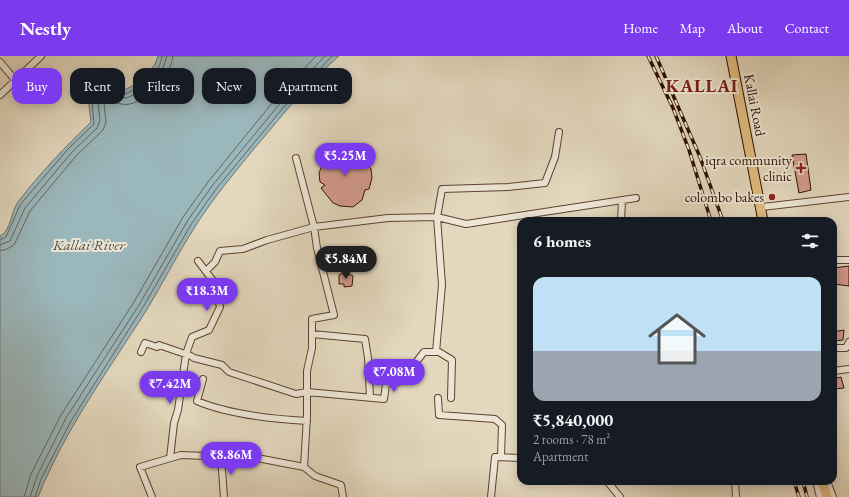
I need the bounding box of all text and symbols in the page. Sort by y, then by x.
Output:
text: Nestly [20,16,71,41]
text: Home [623,19,658,37]
text: Map [680,19,705,37]
text: About [727,19,763,37]
text: Contact [785,19,829,37]
chip: Buy [12,68,62,104]
chip: Rent [70,68,125,104]
chip: Filters [133,68,194,104]
chip: New [202,68,256,104]
chip: Apartment [264,68,352,104]
street label: Kallai Road [740,72,770,139]
district label: KALLAI [666,74,738,97]
pin: ₹5.25M [312,143,378,177]
text: ₹5.25M [324,147,366,164]
place label: iqra community clinic [705,151,793,185]
marker: iqra community clinic [795,162,807,174]
place label: colombo bakes [685,188,764,206]
marker: colombo bakes [767,192,777,202]
text: 6 homes [533,230,591,252]
icon: filters [799,230,821,252]
water label: Kallai River [52,235,126,254]
pin: ₹5.84M [313,246,379,280]
text: ₹5.84M [325,250,367,267]
pin: ₹18.3M [174,278,240,312]
text: ₹18.3M [186,282,228,299]
icon: home [641,303,713,375]
pin: ₹7.08M [361,359,427,393]
text: ₹7.08M [373,363,415,380]
pin: ₹7.42M [137,371,203,405]
text: ₹7.42M [149,375,191,392]
text: ₹5,840,000 [533,409,613,431]
text: 2 rooms · 78 m² [533,431,610,448]
pin: ₹8.86M [198,442,264,476]
text: ₹8.86M [210,446,252,463]
text: Apartment [533,448,588,465]

